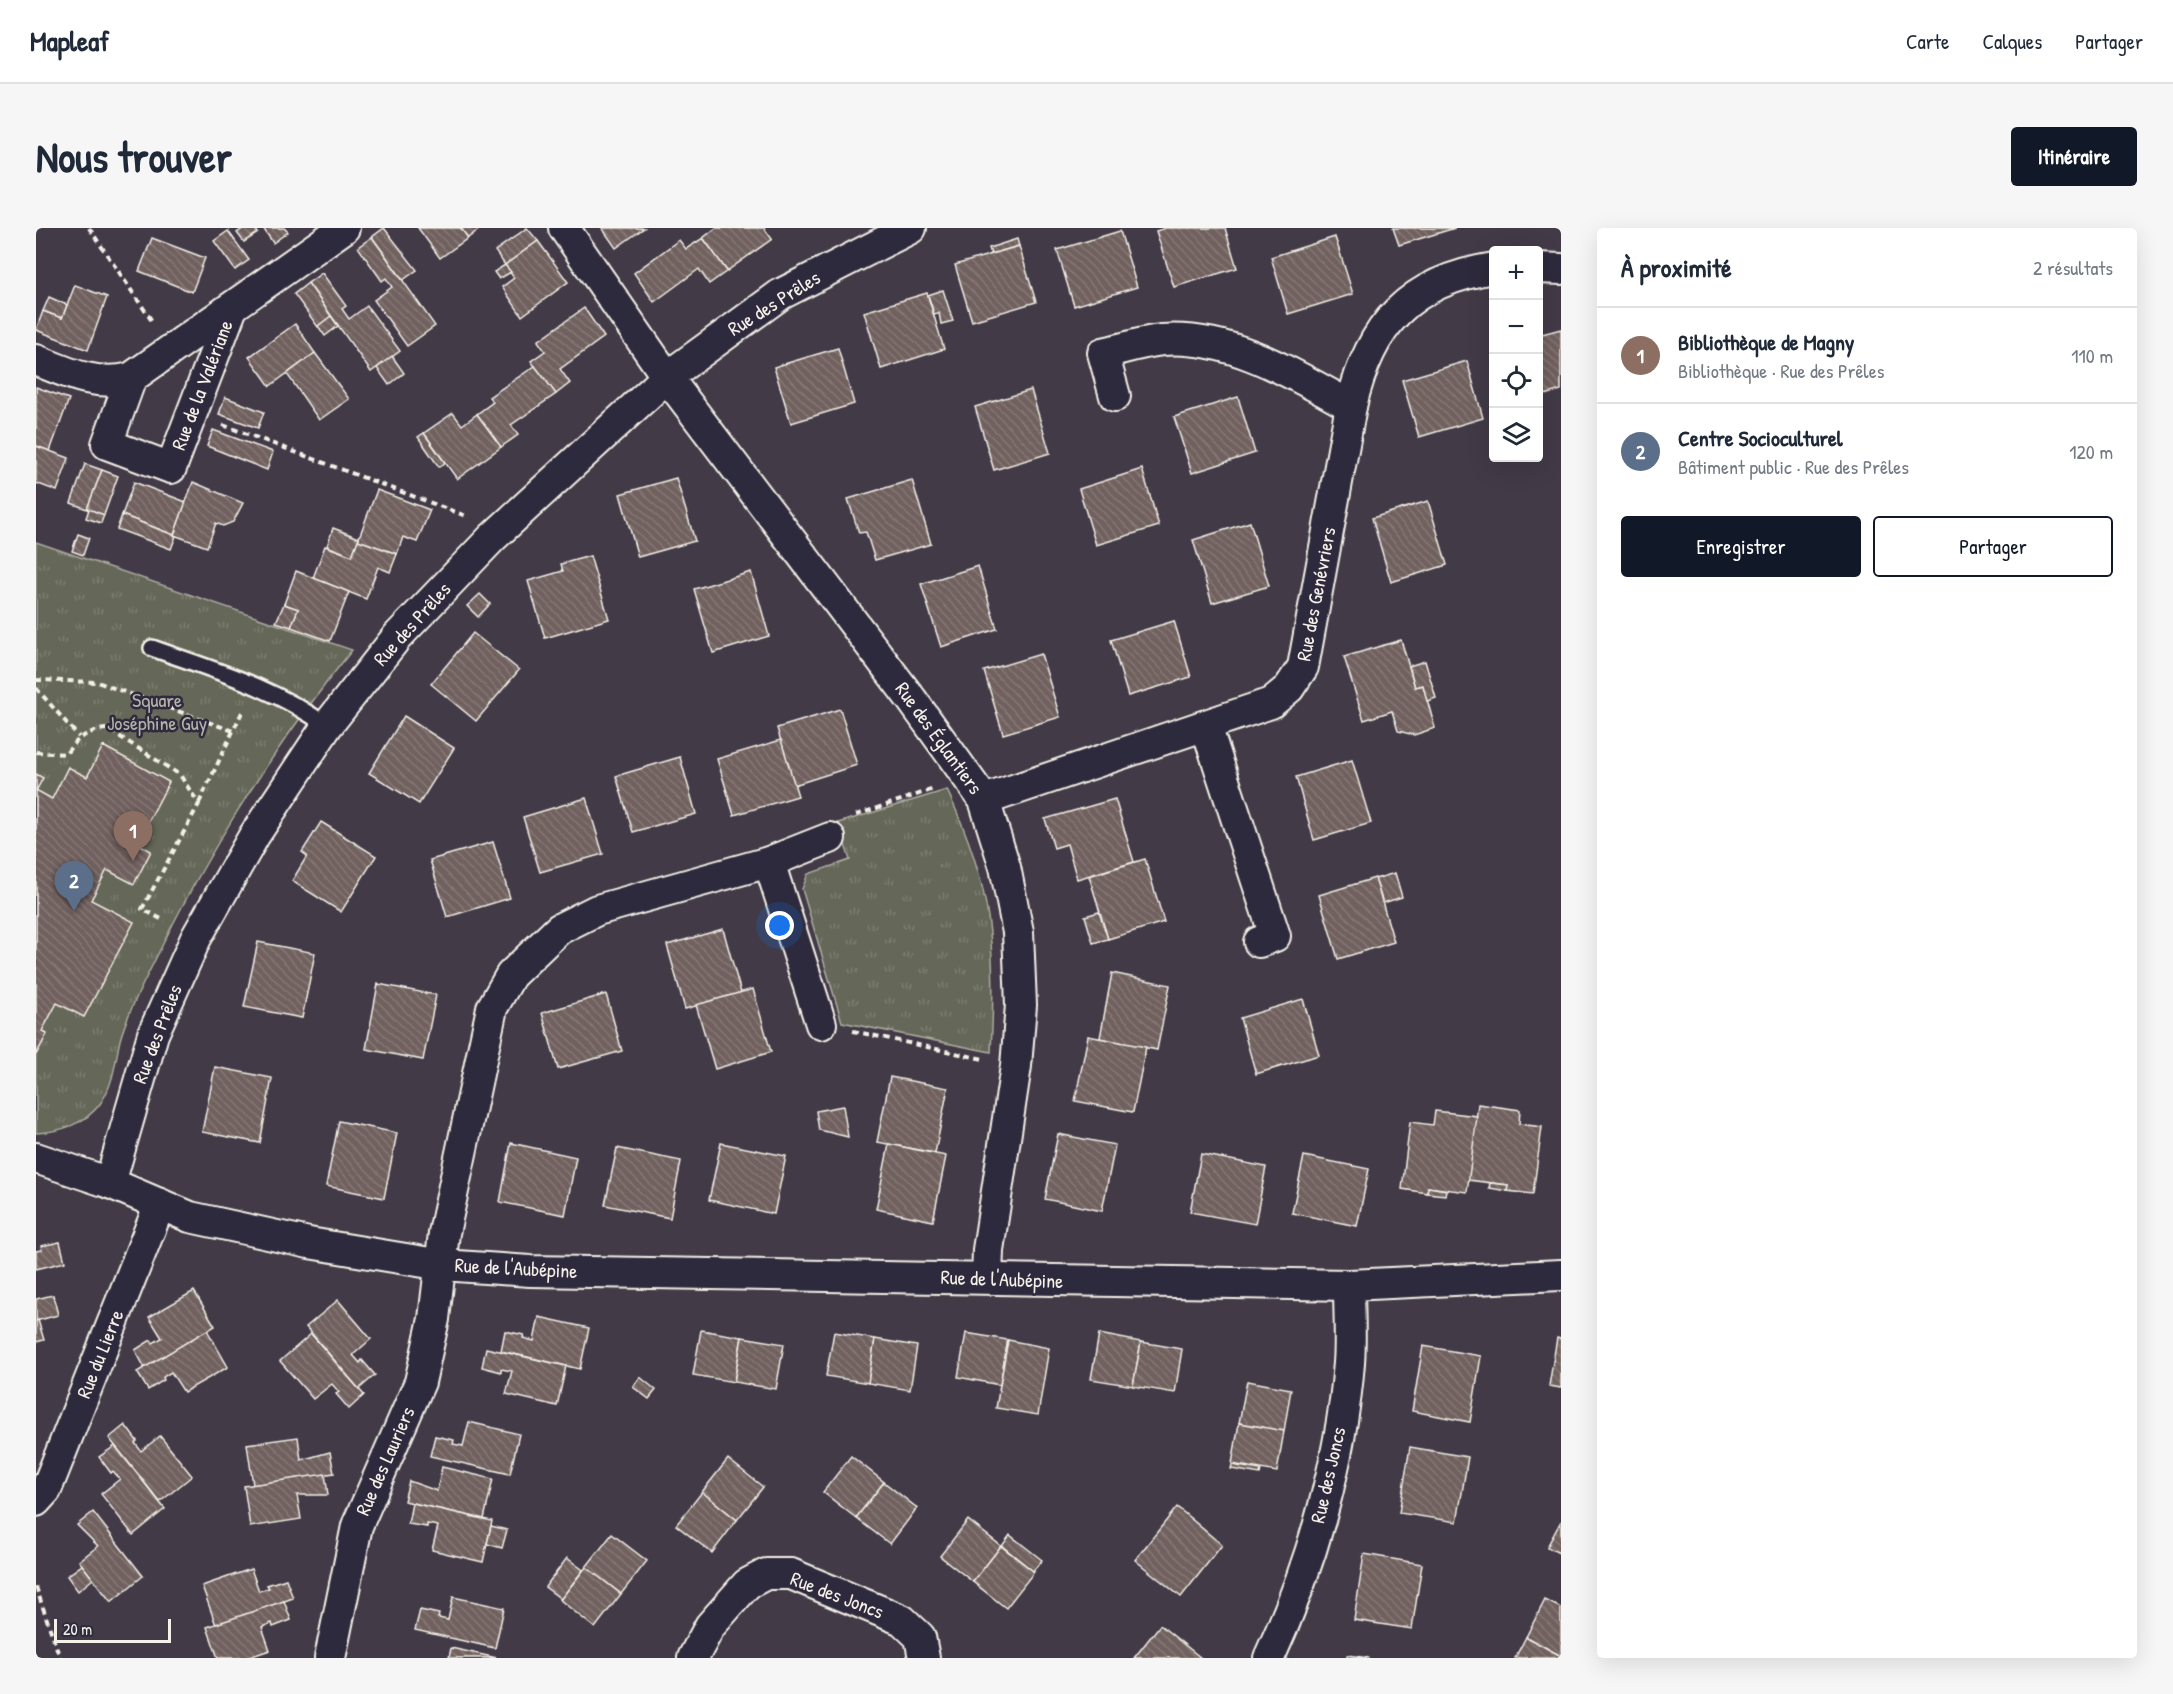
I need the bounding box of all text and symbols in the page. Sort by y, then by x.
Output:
text: Mapleaf [30,22,109,60]
text: Carte [1906,27,1949,56]
text: Calques [1982,27,2042,56]
text: Partager [2075,27,2143,56]
button: Itinéraire [2011,127,2137,186]
text: Nous trouver [36,128,232,185]
map controls [1489,246,1543,462]
button: + [1489,246,1543,300]
text: À proximité [1621,250,1732,285]
text: 2 résultats [2033,254,2113,281]
street label: Rue des Prêles [722,263,825,342]
button: − [1489,300,1543,354]
street label: Rue de la Valériane [164,316,239,454]
text: Bibliothèque de Magny [1678,327,1854,357]
text: 1 [1637,342,1644,369]
text: 110 m [2071,342,2113,369]
button: locate [1489,354,1543,408]
text: Bibliothèque · Rue des Prêles [1678,357,1884,384]
button: layers [1489,408,1543,462]
text: Centre Socioculturel [1678,423,1843,453]
text: 2 [1636,438,1645,465]
text: 120 m [2069,438,2113,465]
text: Bâtiment public · Rue des Prêles [1678,453,1909,480]
button: Enregistrer [1621,516,1861,577]
button: Partager [1873,516,2113,577]
street label: Rue des Genévriers [1289,524,1342,663]
street label: Rue des Prêles [367,576,457,671]
street label: Rue des Églantiers [890,676,989,799]
park label: Square Joséphine Guy [107,686,207,736]
pin: 1 [114,812,152,861]
pin: 2 [54,862,93,911]
your location [765,911,794,940]
street label: Rue des Prêles [125,980,188,1087]
street label: Rue de l'Aubépine [454,1251,578,1284]
street label: Rue de l'Aubépine [940,1263,1064,1294]
street label: Rue du Lierre [70,1305,130,1402]
street label: Rue des Lauriers [349,1402,421,1520]
street label: Rue des Joncs [1303,1424,1352,1526]
street label: Rue des Joncs [787,1564,888,1625]
scale bar [54,1616,171,1644]
text: 20 m [63,1618,92,1640]

